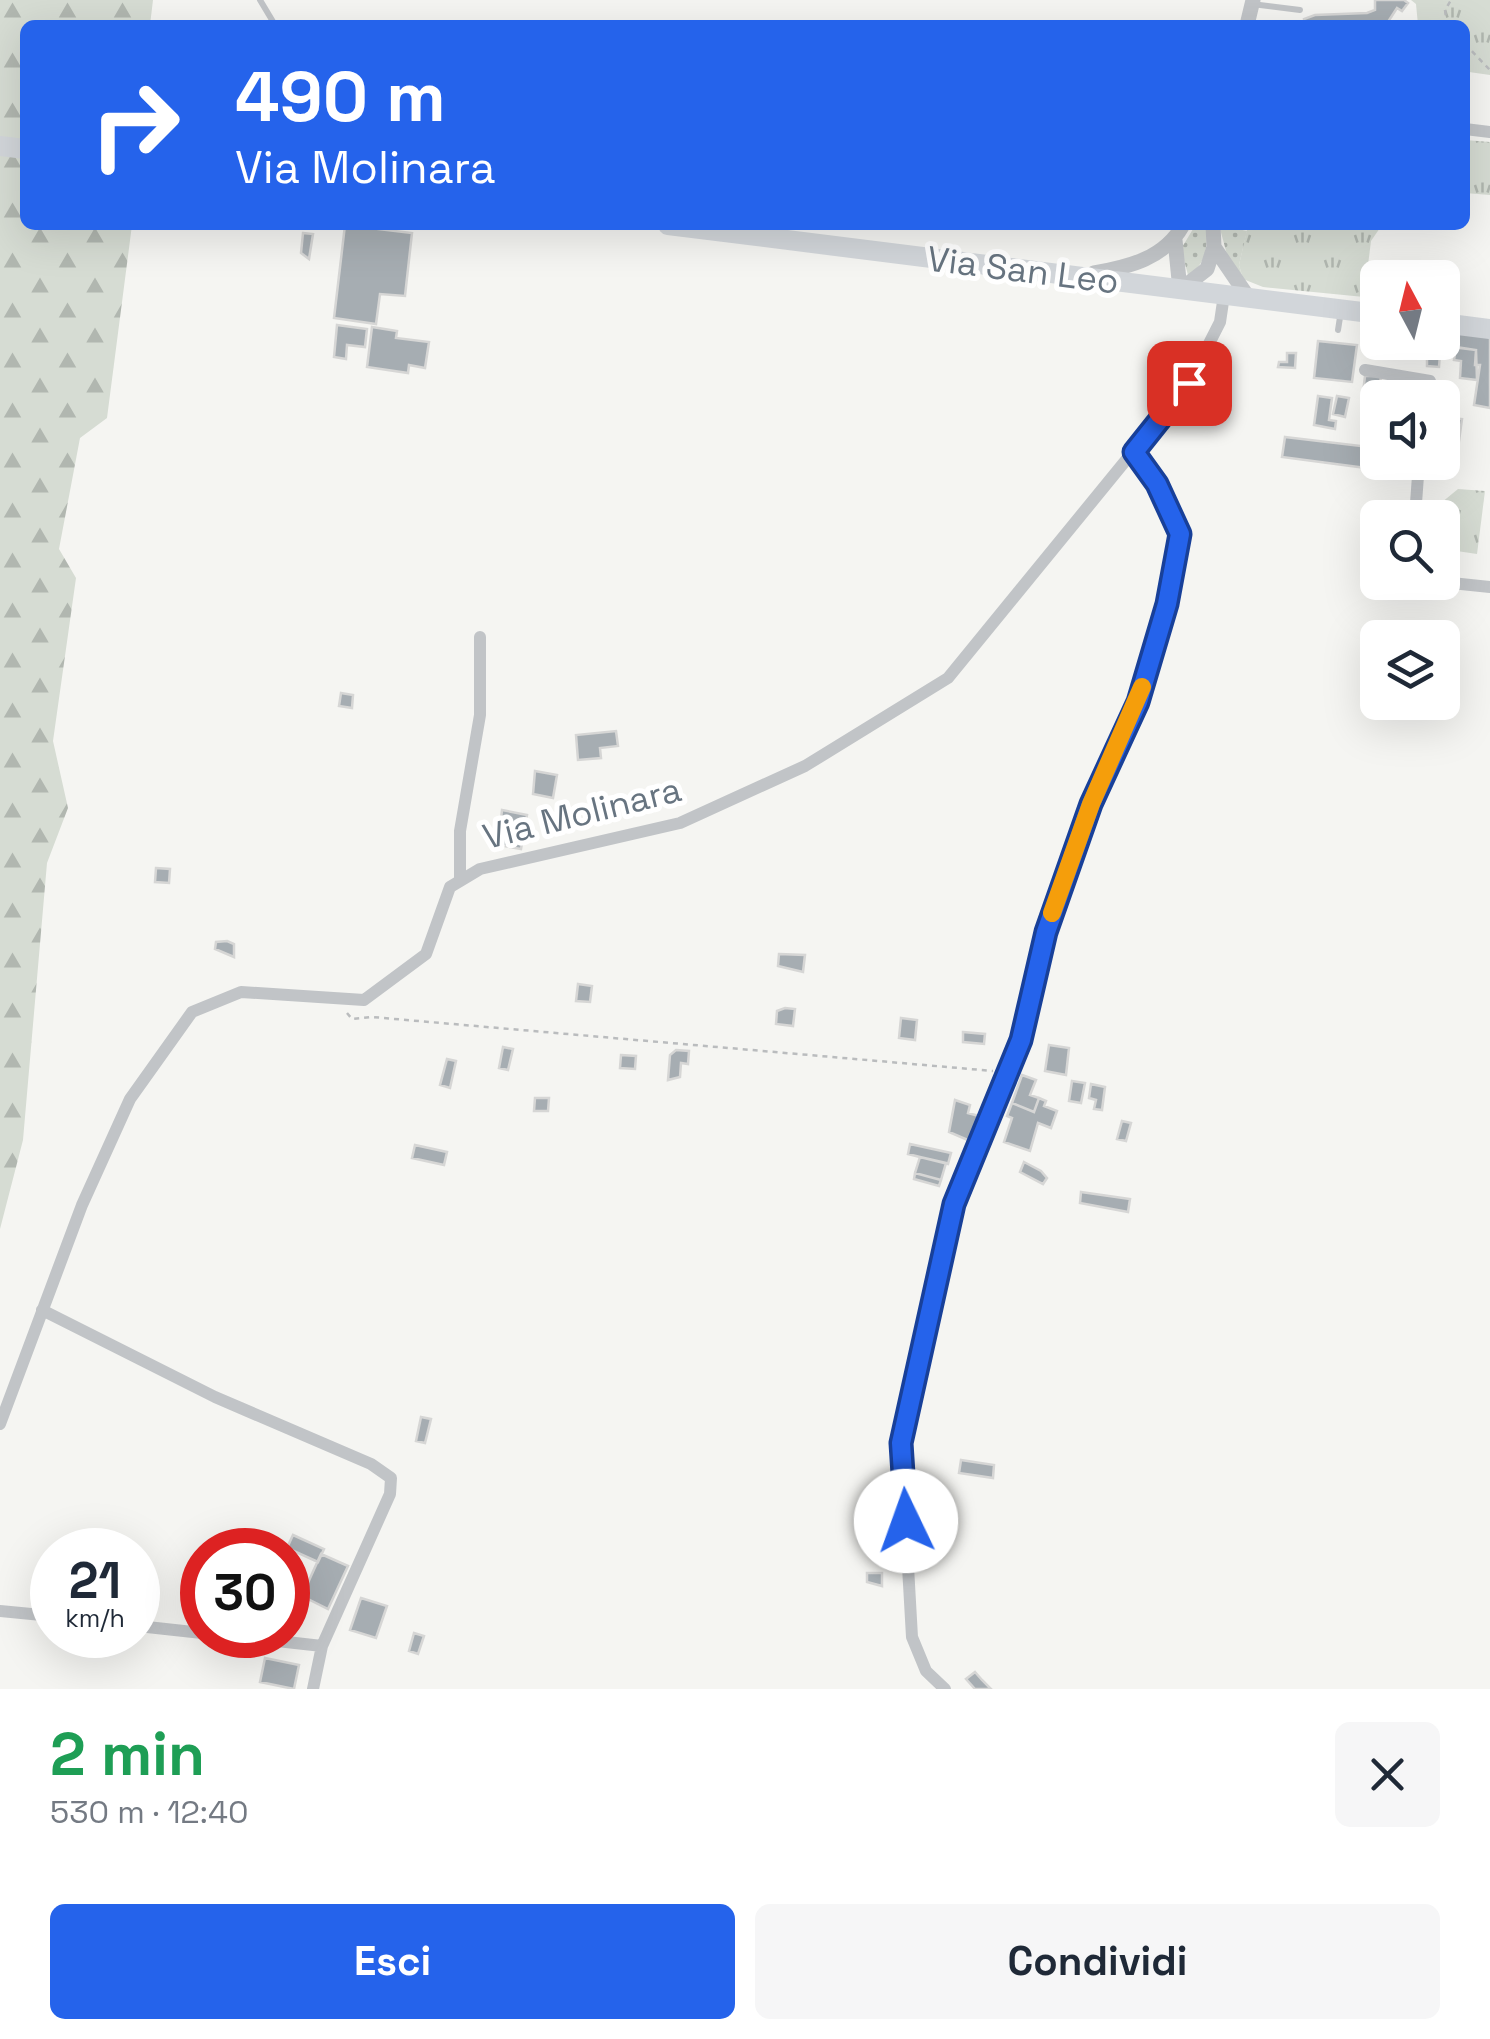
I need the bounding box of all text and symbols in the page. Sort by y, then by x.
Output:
text: 490 m [235,52,446,141]
icon: right [70,60,200,190]
text: Via Molinara [235,139,496,196]
street label: Via San Leo [925,236,1121,304]
north arrow [1360,260,1460,360]
map controls [1360,260,1460,720]
pin [1147,341,1232,426]
icon: arrive [1162,356,1217,411]
button: sound [1360,380,1460,480]
button: search [1360,500,1460,600]
button: layers [1360,620,1460,720]
street label: Via Molinara [478,767,686,859]
position arrow [854,1469,958,1573]
speed limit sign: 30 [180,1528,310,1658]
text: 21 [69,1549,121,1613]
text: km/h [65,1602,125,1634]
text: 2 min [50,1716,205,1793]
button: close [1335,1722,1440,1827]
text: 530 m · 12:40 [50,1792,248,1832]
button: Esci [50,1904,735,2019]
button: Condividi [755,1904,1440,2019]

